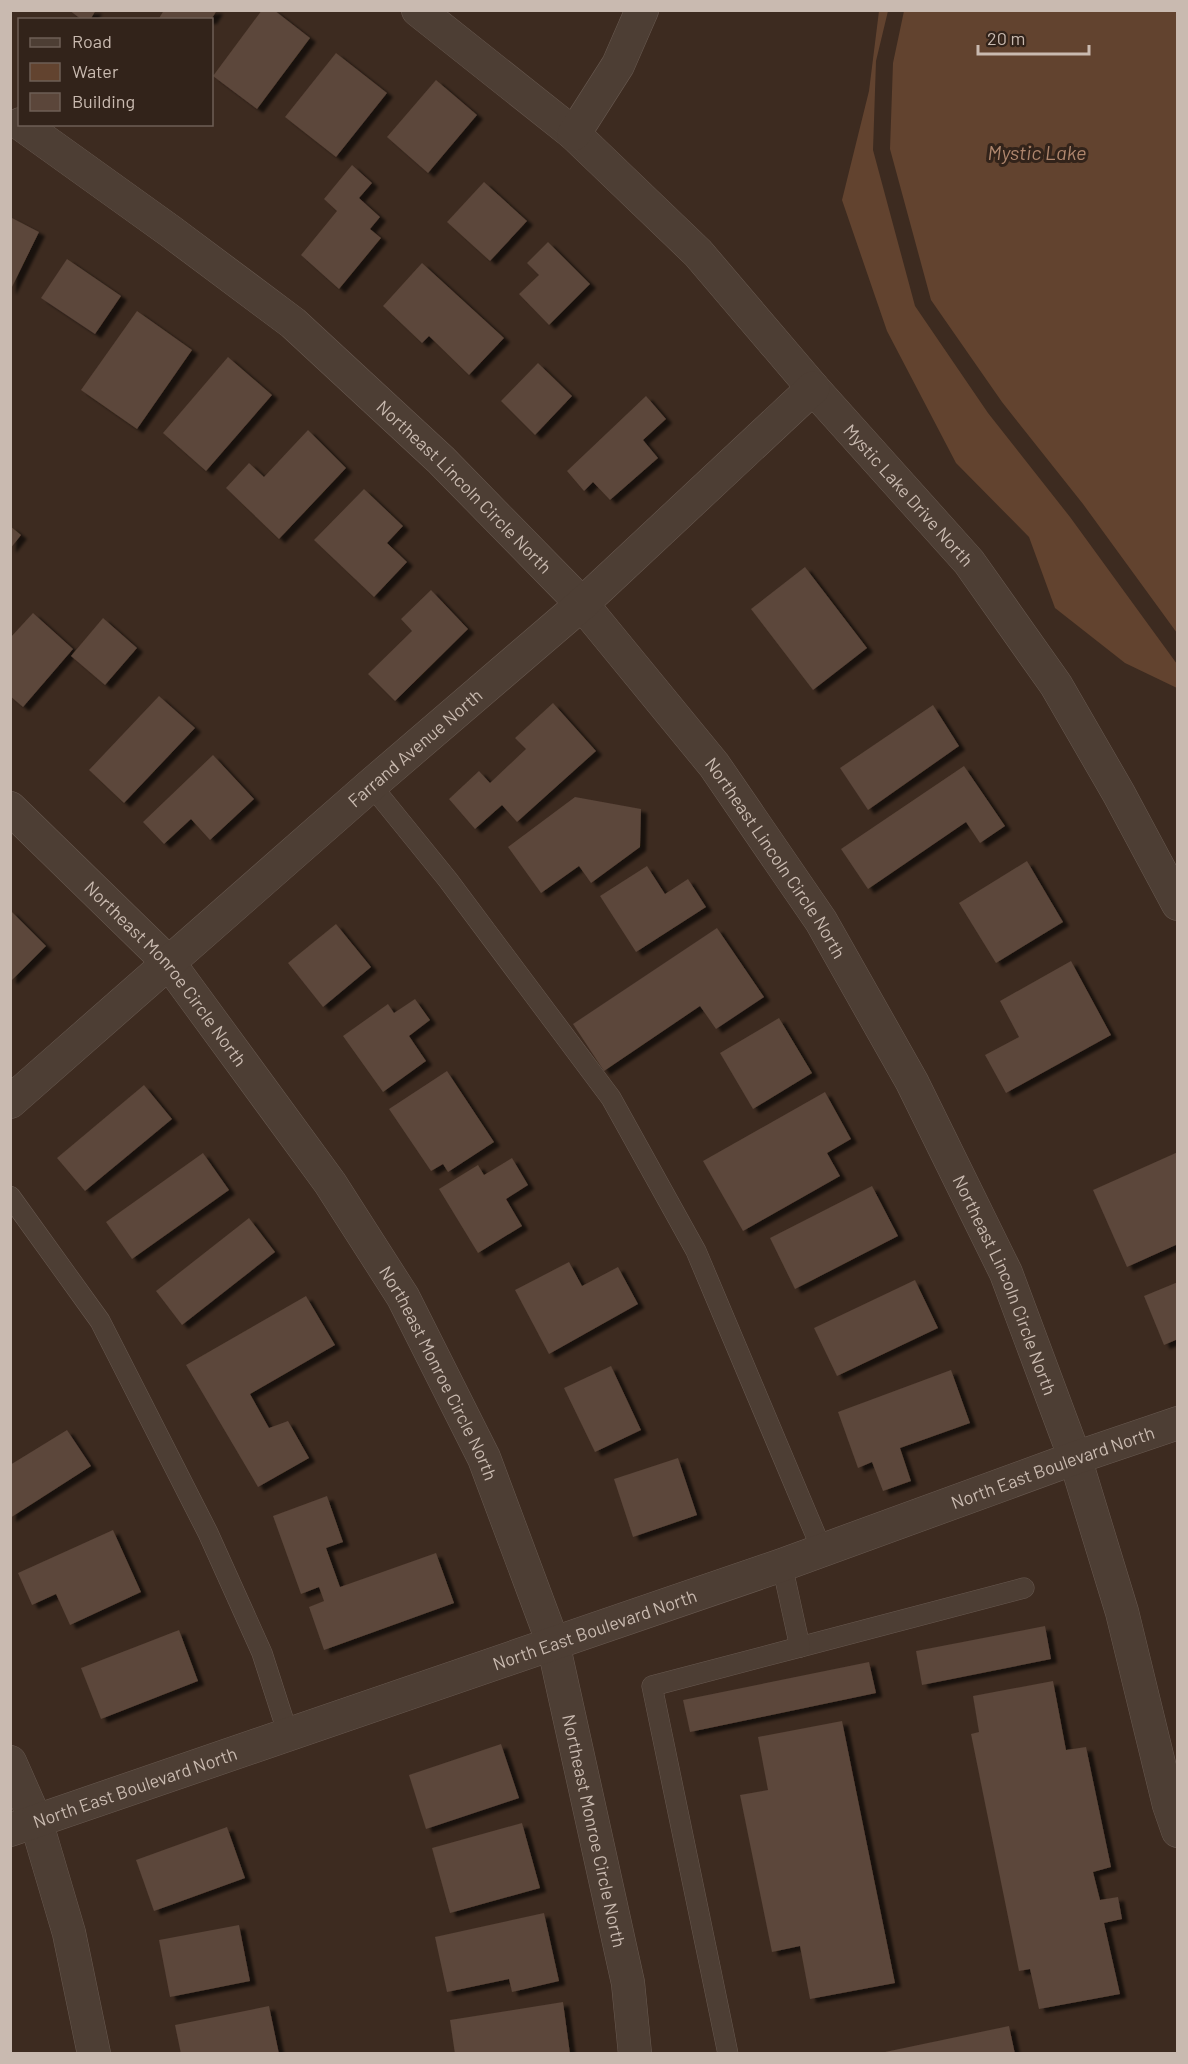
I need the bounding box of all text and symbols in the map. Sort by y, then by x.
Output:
legend [18,18,213,126]
scale bar [978,18,1089,56]
text: 20 m [987,27,1025,49]
text: Road [72,30,112,52]
text: Water [72,60,119,82]
text: Building [72,90,135,112]
water label: Mystic Lake [988,140,1086,164]
street label: Northeast Lincoln Circle North [372,395,557,578]
street label: Mystic Lake Drive North [839,419,978,571]
street label: Farrand Avenue North [343,684,486,811]
street label: Northeast Lincoln Circle North [701,753,851,962]
street label: Northeast Monroe Circle North [80,876,252,1070]
street label: Northeast Lincoln Circle North [948,1171,1061,1398]
street label: Northeast Monroe Circle North [375,1261,502,1483]
street label: North East Boulevard North [948,1421,1157,1513]
street label: North East Boulevard North [490,1584,699,1675]
street label: Northeast Monroe Circle North [558,1712,631,1949]
street label: North East Boulevard North [30,1742,240,1832]

